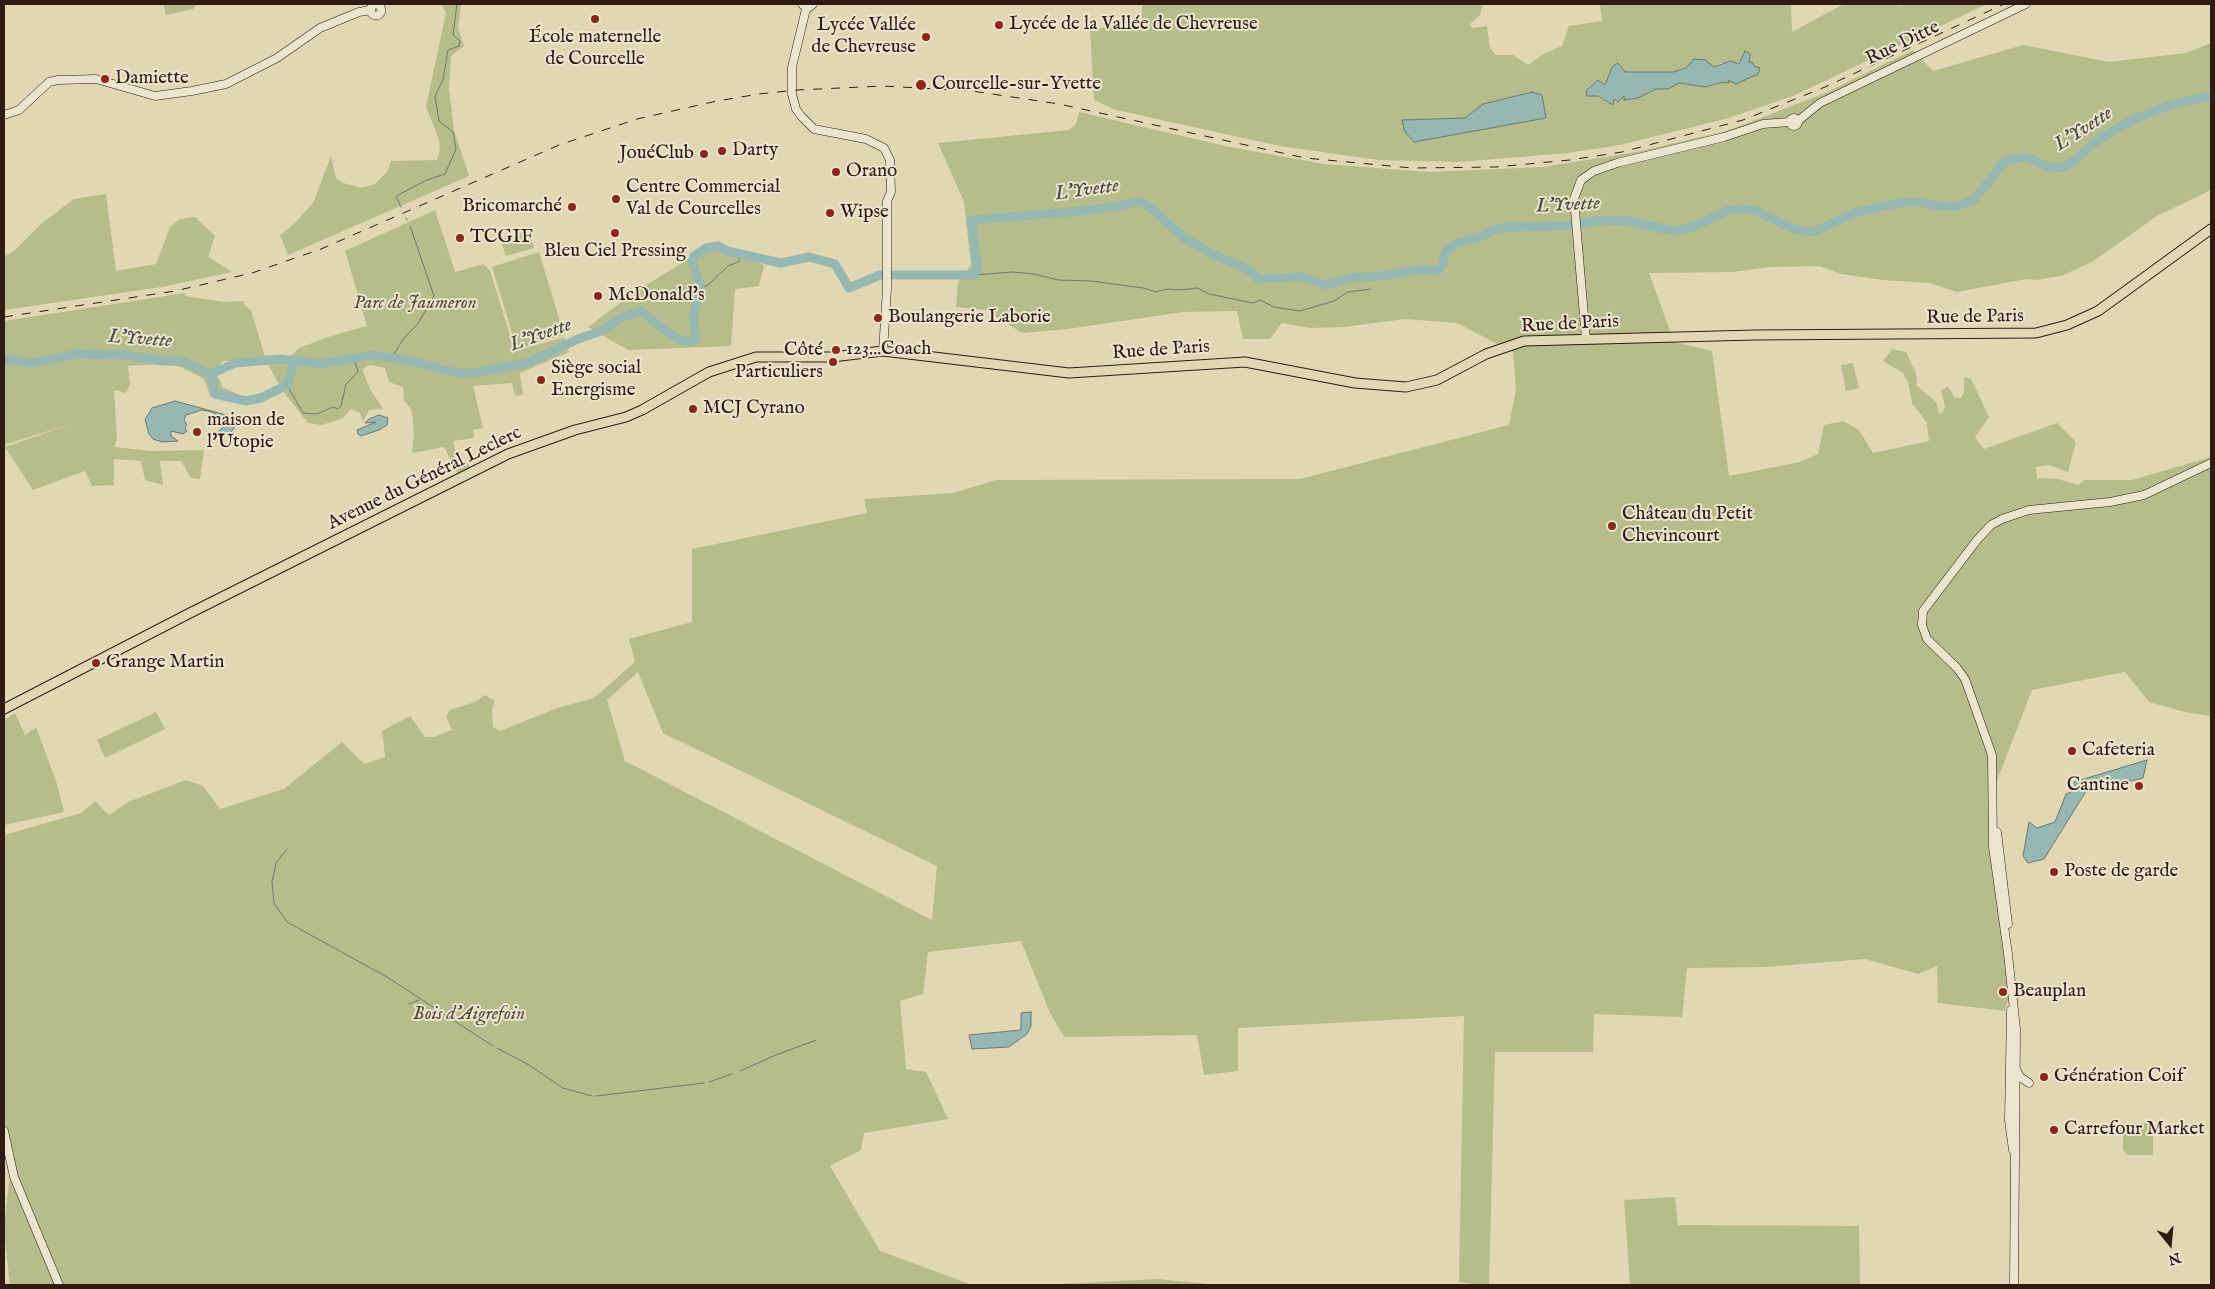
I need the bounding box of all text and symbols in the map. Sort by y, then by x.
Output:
marker: École maternelle de Courcelle [589,13,601,25]
place label: Lycée de la Vallée de Chevreuse [1009,14,1258,36]
place label: Lycée Vallée de Chevreuse [811,15,916,59]
street label: Rue Ditte [1862,16,1944,72]
marker: Lycée de la Vallée de Chevreuse [993,19,1005,31]
place label: École maternelle de Courcelle [529,27,661,71]
marker: Lycée Vallée de Chevreuse [920,31,932,43]
place label: Damiette [115,68,189,90]
marker: Damiette [99,73,111,85]
place label: Courcelle-sur-Yvette [932,74,1101,96]
marker: Courcelle-sur-Yvette [914,78,928,92]
water label: L'Yvette [2051,102,2117,158]
place label: Darty [732,140,778,162]
place label: JouéClub [619,143,694,165]
marker: Darty [716,145,728,157]
marker: JouéClub [698,148,710,160]
place label: Orano [846,161,897,183]
marker: Orano [830,166,842,178]
water label: L'Yvette [1054,175,1120,207]
place label: Centre Commercial Val de Courcelles [626,177,780,221]
water label: L'Yvette [1535,192,1601,220]
marker: Centre Commercial Val de Courcelles [610,193,622,205]
place label: Bricomarché [462,196,562,218]
marker: Bricomarché [566,201,578,213]
place label: Wipse [840,202,889,224]
marker: Wipse [824,207,836,219]
place label: TCGIF [470,227,533,249]
marker: Bleu Ciel Pressing [609,227,621,239]
marker: TCGIF [454,232,466,244]
place label: Bleu Ciel Pressing [544,241,686,263]
place label: McDonald's [608,285,705,307]
marker: McDonald's [592,290,604,302]
park label: Parc de Jaumeron [353,293,477,315]
street label: Rue de Paris [1926,306,2024,330]
place label: Boulangerie Laborie [888,307,1051,329]
street label: Rue de Paris [1521,311,1619,339]
marker: Boulangerie Laborie [872,312,884,324]
water label: L'Yvette [507,314,575,358]
water label: L'Yvette [107,326,173,354]
street label: Rue de Paris [1111,336,1211,366]
place label: 123...Coach [846,339,931,361]
place label: Côté Particuliers [735,340,823,384]
marker: 123...Coach [830,344,842,356]
marker: Côté Particuliers [827,356,839,368]
place label: Siège social Energisme [551,358,641,402]
marker: Siège social Energisme [535,374,547,386]
place label: MCJ Cyrano [703,398,805,420]
marker: MCJ Cyrano [687,403,699,415]
place label: maison de l'Utopie [207,410,285,454]
street label: Avenue du Général Leclerc [324,422,526,536]
marker: maison de l'Utopie [191,426,203,438]
place label: Château du Petit Chevincourt [1622,504,1753,548]
marker: Château du Petit Chevincourt [1606,520,1618,532]
place label: Grange Martin [106,652,224,674]
marker: Grange Martin [90,657,102,669]
place label: Cafeteria [2082,740,2155,762]
marker: Cafeteria [2066,745,2078,757]
place label: Cantine [2067,775,2129,797]
marker: Cantine [2133,780,2145,792]
place label: Poste de garde [2064,861,2178,883]
marker: Poste de garde [2048,866,2060,878]
place label: Beauplan [2013,981,2086,1003]
marker: Beauplan [1997,986,2009,998]
park label: Bois d'Aigrefoin [413,1004,525,1026]
place label: Génération Coif [2054,1066,2184,1088]
marker: Génération Coif [2038,1071,2050,1083]
place label: Carrefour Market [2064,1119,2205,1141]
marker: Carrefour Market [2048,1124,2060,1136]
north arrow [2145,1219,2195,1269]
text: N [2166,1248,2183,1269]

